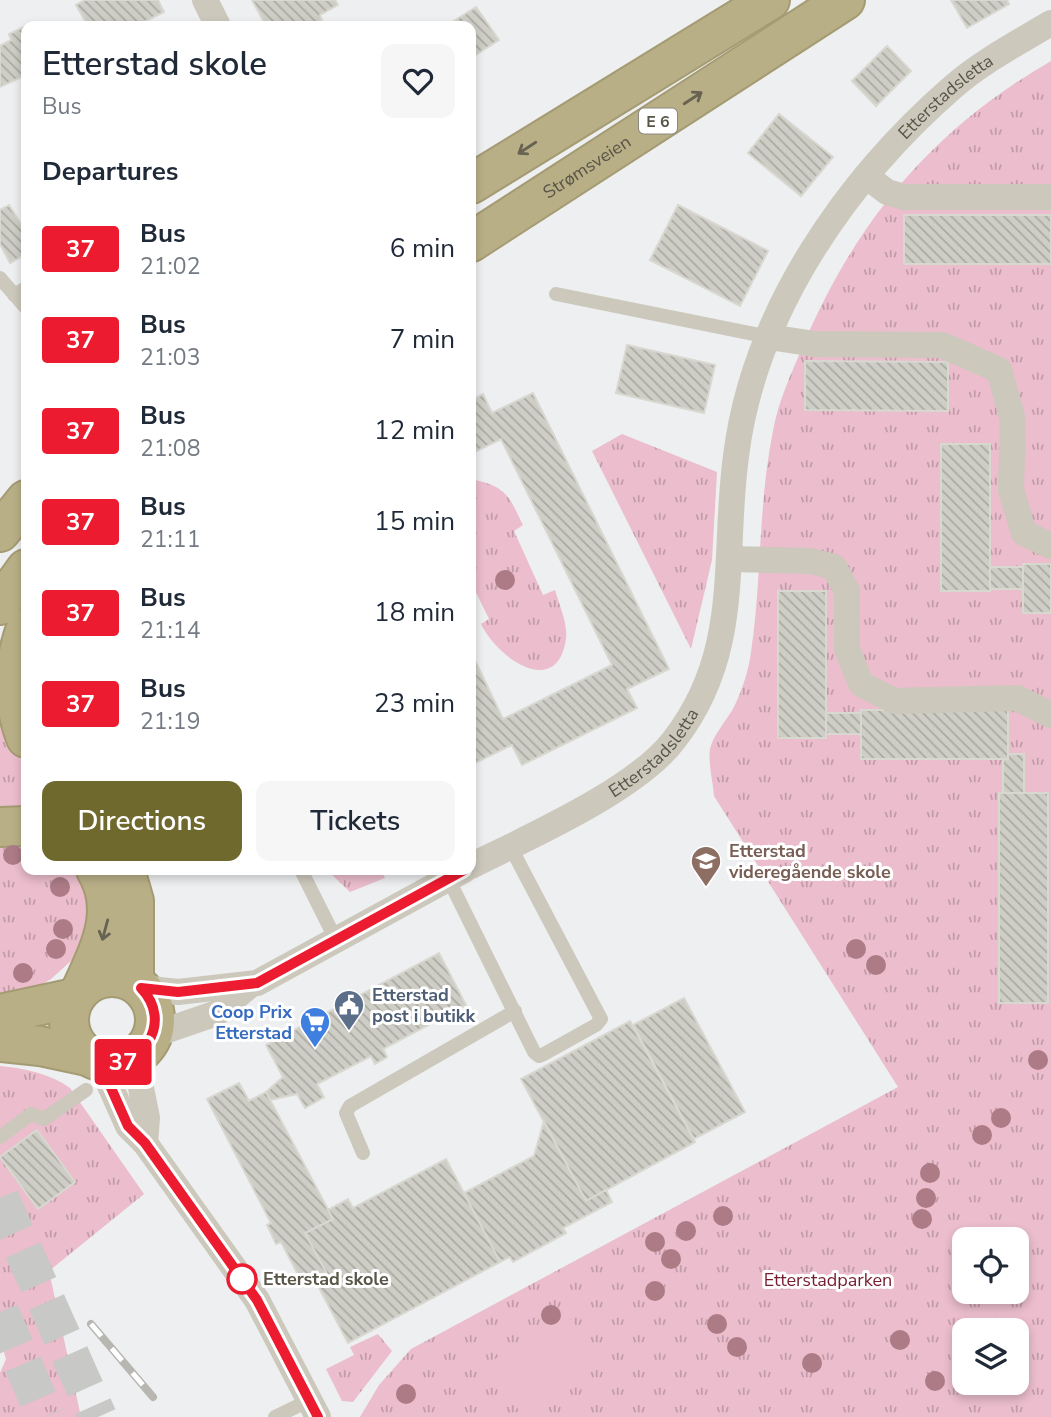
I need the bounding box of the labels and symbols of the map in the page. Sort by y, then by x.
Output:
street label: Etterstadsletta [893,49,998,145]
one-way arrow [682,91,702,105]
road number: E 6 [639,108,677,134]
street label: Strømsveien [538,130,636,204]
one-way arrow [518,141,537,156]
street label: Etterstadsletta [604,704,704,803]
place label: Etterstad videregående skole [728,839,891,884]
school or university icon: Etterstad videregående skole [689,844,723,888]
one-way arrow [98,918,111,940]
place label: Etterstad post i butikk [372,983,475,1028]
public building icon: Etterstad post i butikk [332,988,366,1032]
place label: Coop Prix Etterstad [211,1000,292,1045]
supermarket icon: Coop Prix Etterstad [298,1005,332,1049]
line badge: 37 [92,1039,154,1085]
marker: Etterstad skole [227,1264,257,1294]
place label: Etterstad skole [263,1267,389,1291]
park label: Etterstadparken [764,1268,892,1292]

